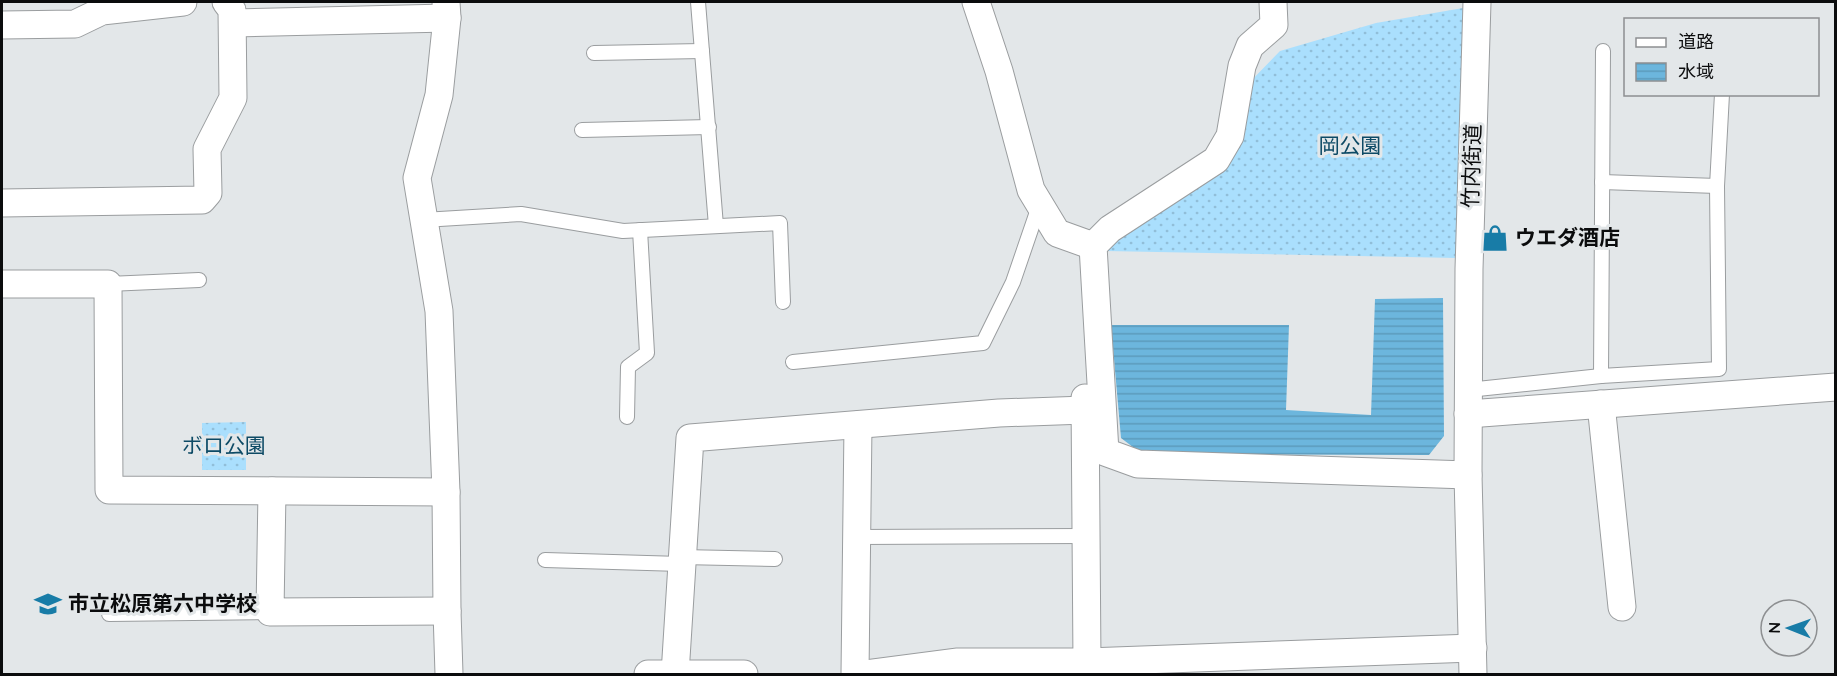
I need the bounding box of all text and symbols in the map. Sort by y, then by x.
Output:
legend [1624,18,1819,96]
text: 道路 [1678,30,1714,53]
text: 水域 [1678,60,1714,83]
street label: 竹内街道 [1457,124,1485,208]
park label: 岡公園 [1319,132,1382,158]
shop icon: ウエダ酒店 [1480,223,1510,253]
place label: ウエダ酒店 [1515,224,1620,250]
park label: ボロ公園 [182,432,266,458]
school or university icon: 市立松原第六中学校 [33,589,63,619]
place label: 市立松原第六中学校 [68,590,257,616]
north arrow [1759,598,1819,658]
text: N [1764,622,1784,634]

